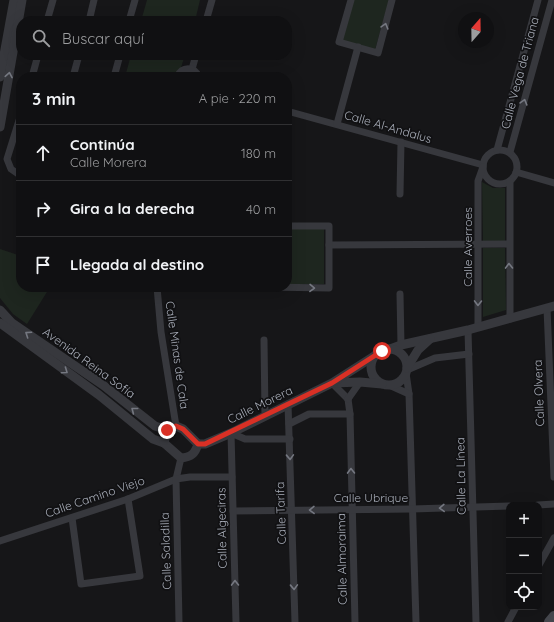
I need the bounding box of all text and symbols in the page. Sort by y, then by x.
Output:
north arrow [458,12,494,48]
street label: Calle Vega de Triana [497,15,542,131]
search box [16,16,292,60]
one-way arrow [380,23,389,30]
icon: search [30,27,52,49]
text: Buscar aquí [62,29,144,48]
one-way arrow [5,72,13,78]
text: 3 min [32,88,76,109]
text: A pie · 220 m [199,90,276,106]
one-way arrow [520,98,528,105]
street label: Calle Al-Andalus [343,107,434,146]
text: Continúa [70,135,135,154]
icon: ahead [32,142,54,164]
text: 180 m [241,145,276,161]
text: Calle Morera [70,154,147,170]
icon: right [32,198,54,220]
text: Gira a la derecha [70,199,195,218]
text: 40 m [246,201,276,217]
street label: Calle Averroes [460,207,475,287]
icon: arrive [32,254,54,276]
text: Llegada al destino [70,255,204,274]
one-way arrow [505,263,513,269]
one-way arrow [309,284,315,292]
street label: Calle Minas de Cala [163,300,192,410]
one-way arrow [474,300,483,306]
street label: Avenida Reina Sofía [40,324,139,401]
one-way arrow [26,332,33,339]
route start [373,342,391,360]
street label: Calle Olvera [530,359,547,427]
one-way arrow [61,366,68,373]
street label: Calle Morera [225,382,295,427]
one-way arrow [131,407,139,414]
route end [158,421,176,439]
street label: Calle La Línea [452,437,469,515]
one-way arrow [286,454,294,460]
one-way arrow [347,468,356,474]
street label: Calle Camino Viejo [43,472,147,521]
street label: Calle Tarifa [272,481,289,545]
street label: Calle Algeciras [213,487,230,569]
street label: Calle Ubrique [334,490,408,505]
map controls [506,502,542,610]
button: + [506,502,542,538]
one-way arrow [439,504,445,512]
one-way arrow [309,506,315,514]
street label: Calle Saladilla [157,512,174,590]
street label: Calle Almoraima [333,513,350,605]
button: − [506,538,542,574]
button: locate [506,574,542,610]
one-way arrow [230,580,239,586]
one-way arrow [289,584,298,590]

